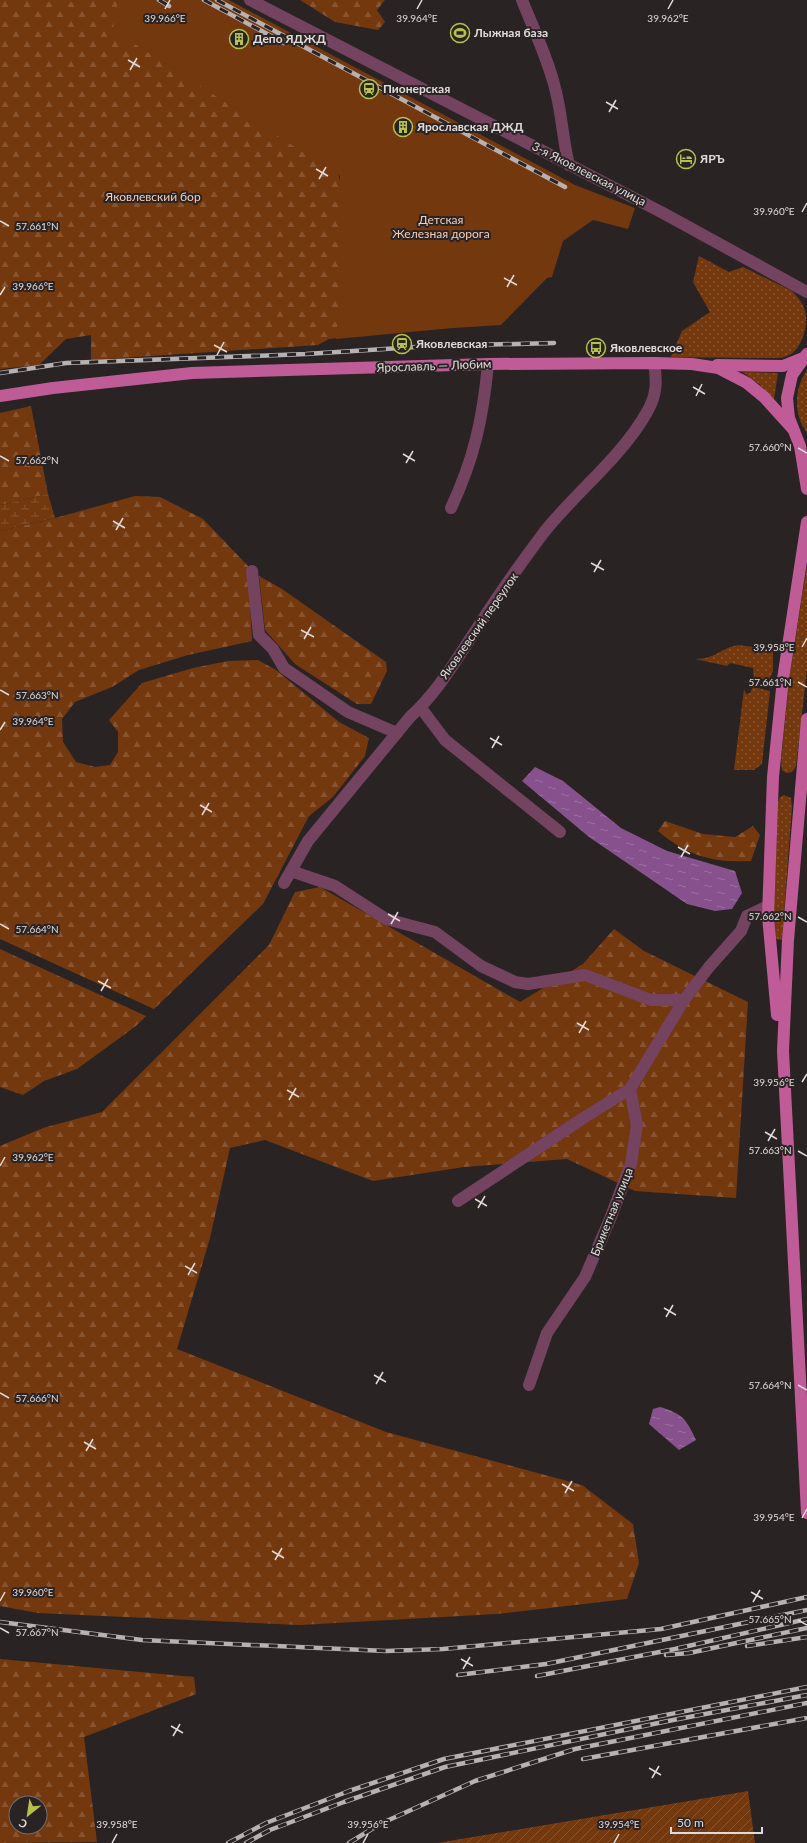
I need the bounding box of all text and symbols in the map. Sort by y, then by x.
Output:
text: 39.966°E [144,12,186,24]
text: 39.964°E [396,12,438,24]
text: 39.962°E [647,12,689,24]
sports icon: Лыжная база [449,22,471,44]
place label: Лыжная база [473,25,548,40]
building icon: Депо ЯДЖД [228,28,250,50]
place label: Депо ЯДЖД [253,31,326,46]
station icon: Пионерская [358,78,380,100]
place label: Пионерская [383,81,450,96]
building icon: Ярославская ДЖД [392,116,414,138]
place label: Ярославская ДЖД [416,119,524,134]
street label: 3-я Яковлевская улица [530,138,649,209]
hotel icon: ЯРЪ [675,148,697,170]
place label: ЯРЪ [699,151,725,166]
park label: Яковлевский бор [104,189,201,204]
text: 39.960°E [753,205,795,217]
park label: Детская Железная дорога [392,212,490,241]
text: 57.661°N [15,220,59,232]
text: 39.966°E [12,280,54,292]
station icon: Яковлевская [391,333,413,355]
place label: Яковлевская [415,336,487,351]
bus stop icon: Яковлевское [585,337,607,359]
place label: Яковлевское [609,340,683,355]
street label: Ярославль — Любим [375,356,492,375]
text: 57.660°N [748,441,792,453]
text: 57.662°N [15,454,59,466]
street label: Яковлевский переулок [436,569,521,683]
text: 39.958°E [753,641,795,653]
text: 57.661°N [748,676,792,688]
text: 57.663°N [15,689,59,701]
text: 39.964°E [12,715,54,727]
text: 57.662°N [748,910,792,922]
text: 57.664°N [15,923,59,935]
text: 39.956°E [753,1076,795,1088]
text: 57.663°N [748,1144,792,1156]
text: 39.962°E [12,1151,54,1163]
street label: Брикетная улица [587,1166,636,1258]
text: 57.664°N [748,1379,792,1391]
text: 57.666°N [15,1392,59,1404]
text: 39.954°E [753,1511,795,1523]
text: 39.960°E [12,1586,54,1598]
text: 57.665°N [748,1613,792,1625]
text: 57.667°N [15,1626,59,1638]
north arrow [8,1795,48,1835]
scale bar [671,1809,762,1835]
text: 50 m [677,1815,704,1830]
text: С [16,1816,29,1832]
text: 39.958°E [96,1818,138,1830]
text: 39.956°E [347,1818,389,1830]
text: 39.954°E [598,1818,640,1830]

